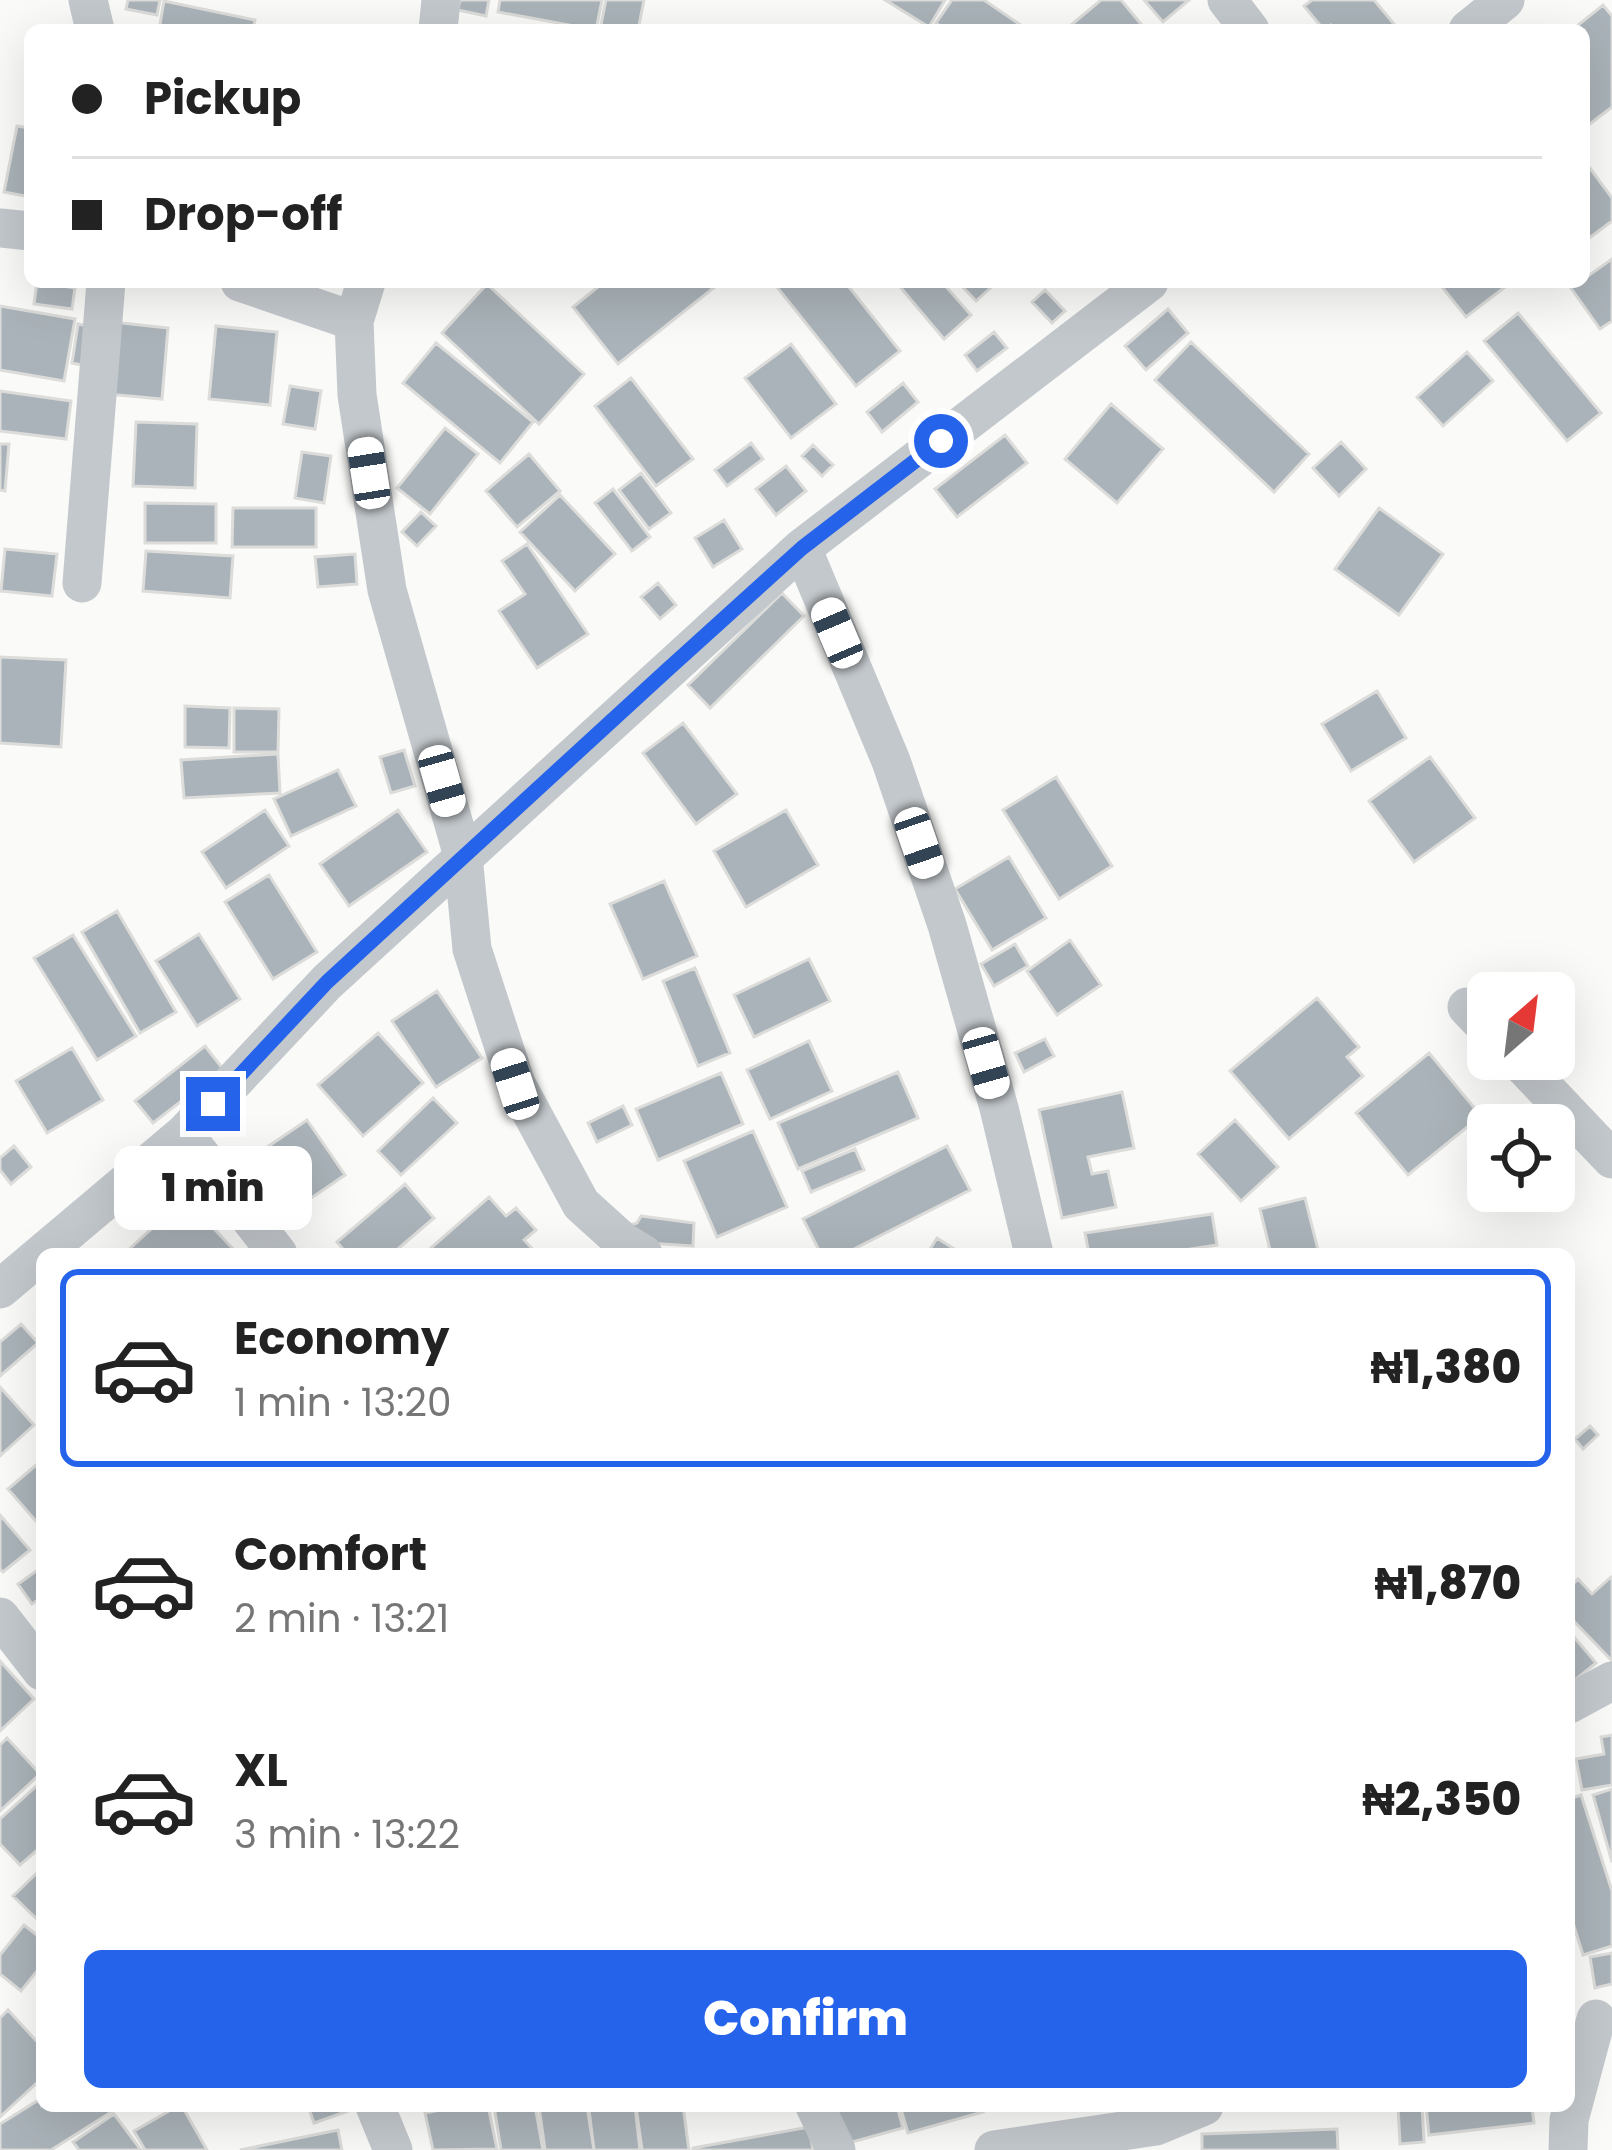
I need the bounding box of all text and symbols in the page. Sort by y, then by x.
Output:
text: Pickup [144,67,301,130]
text: Drop-off [144,183,342,246]
route start [914,414,968,468]
car [346,435,392,511]
car [806,593,868,673]
car [415,741,469,821]
car [890,803,948,883]
north arrow [1467,972,1575,1080]
map controls [1467,972,1575,1212]
car [959,1023,1013,1103]
car [487,1044,543,1124]
route end [186,1077,240,1131]
button: locate [1467,1104,1575,1212]
callout: 1 min [114,1146,312,1230]
text: 1 min [162,1160,264,1215]
text: Economy [234,1307,449,1370]
icon: car [90,1314,198,1422]
text: ₦1,380 [1371,1336,1521,1399]
text: 1 min · 13:20 [234,1375,451,1430]
text: Comfort [234,1523,427,1586]
icon: car [90,1530,198,1638]
text: ₦1,870 [1374,1552,1521,1615]
text: 2 min · 13:21 [234,1591,449,1646]
text: XL [234,1739,288,1802]
icon: car [90,1746,198,1854]
text: ₦2,350 [1362,1768,1521,1831]
text: 3 min · 13:22 [234,1807,460,1862]
button: Confirm [84,1950,1527,2088]

